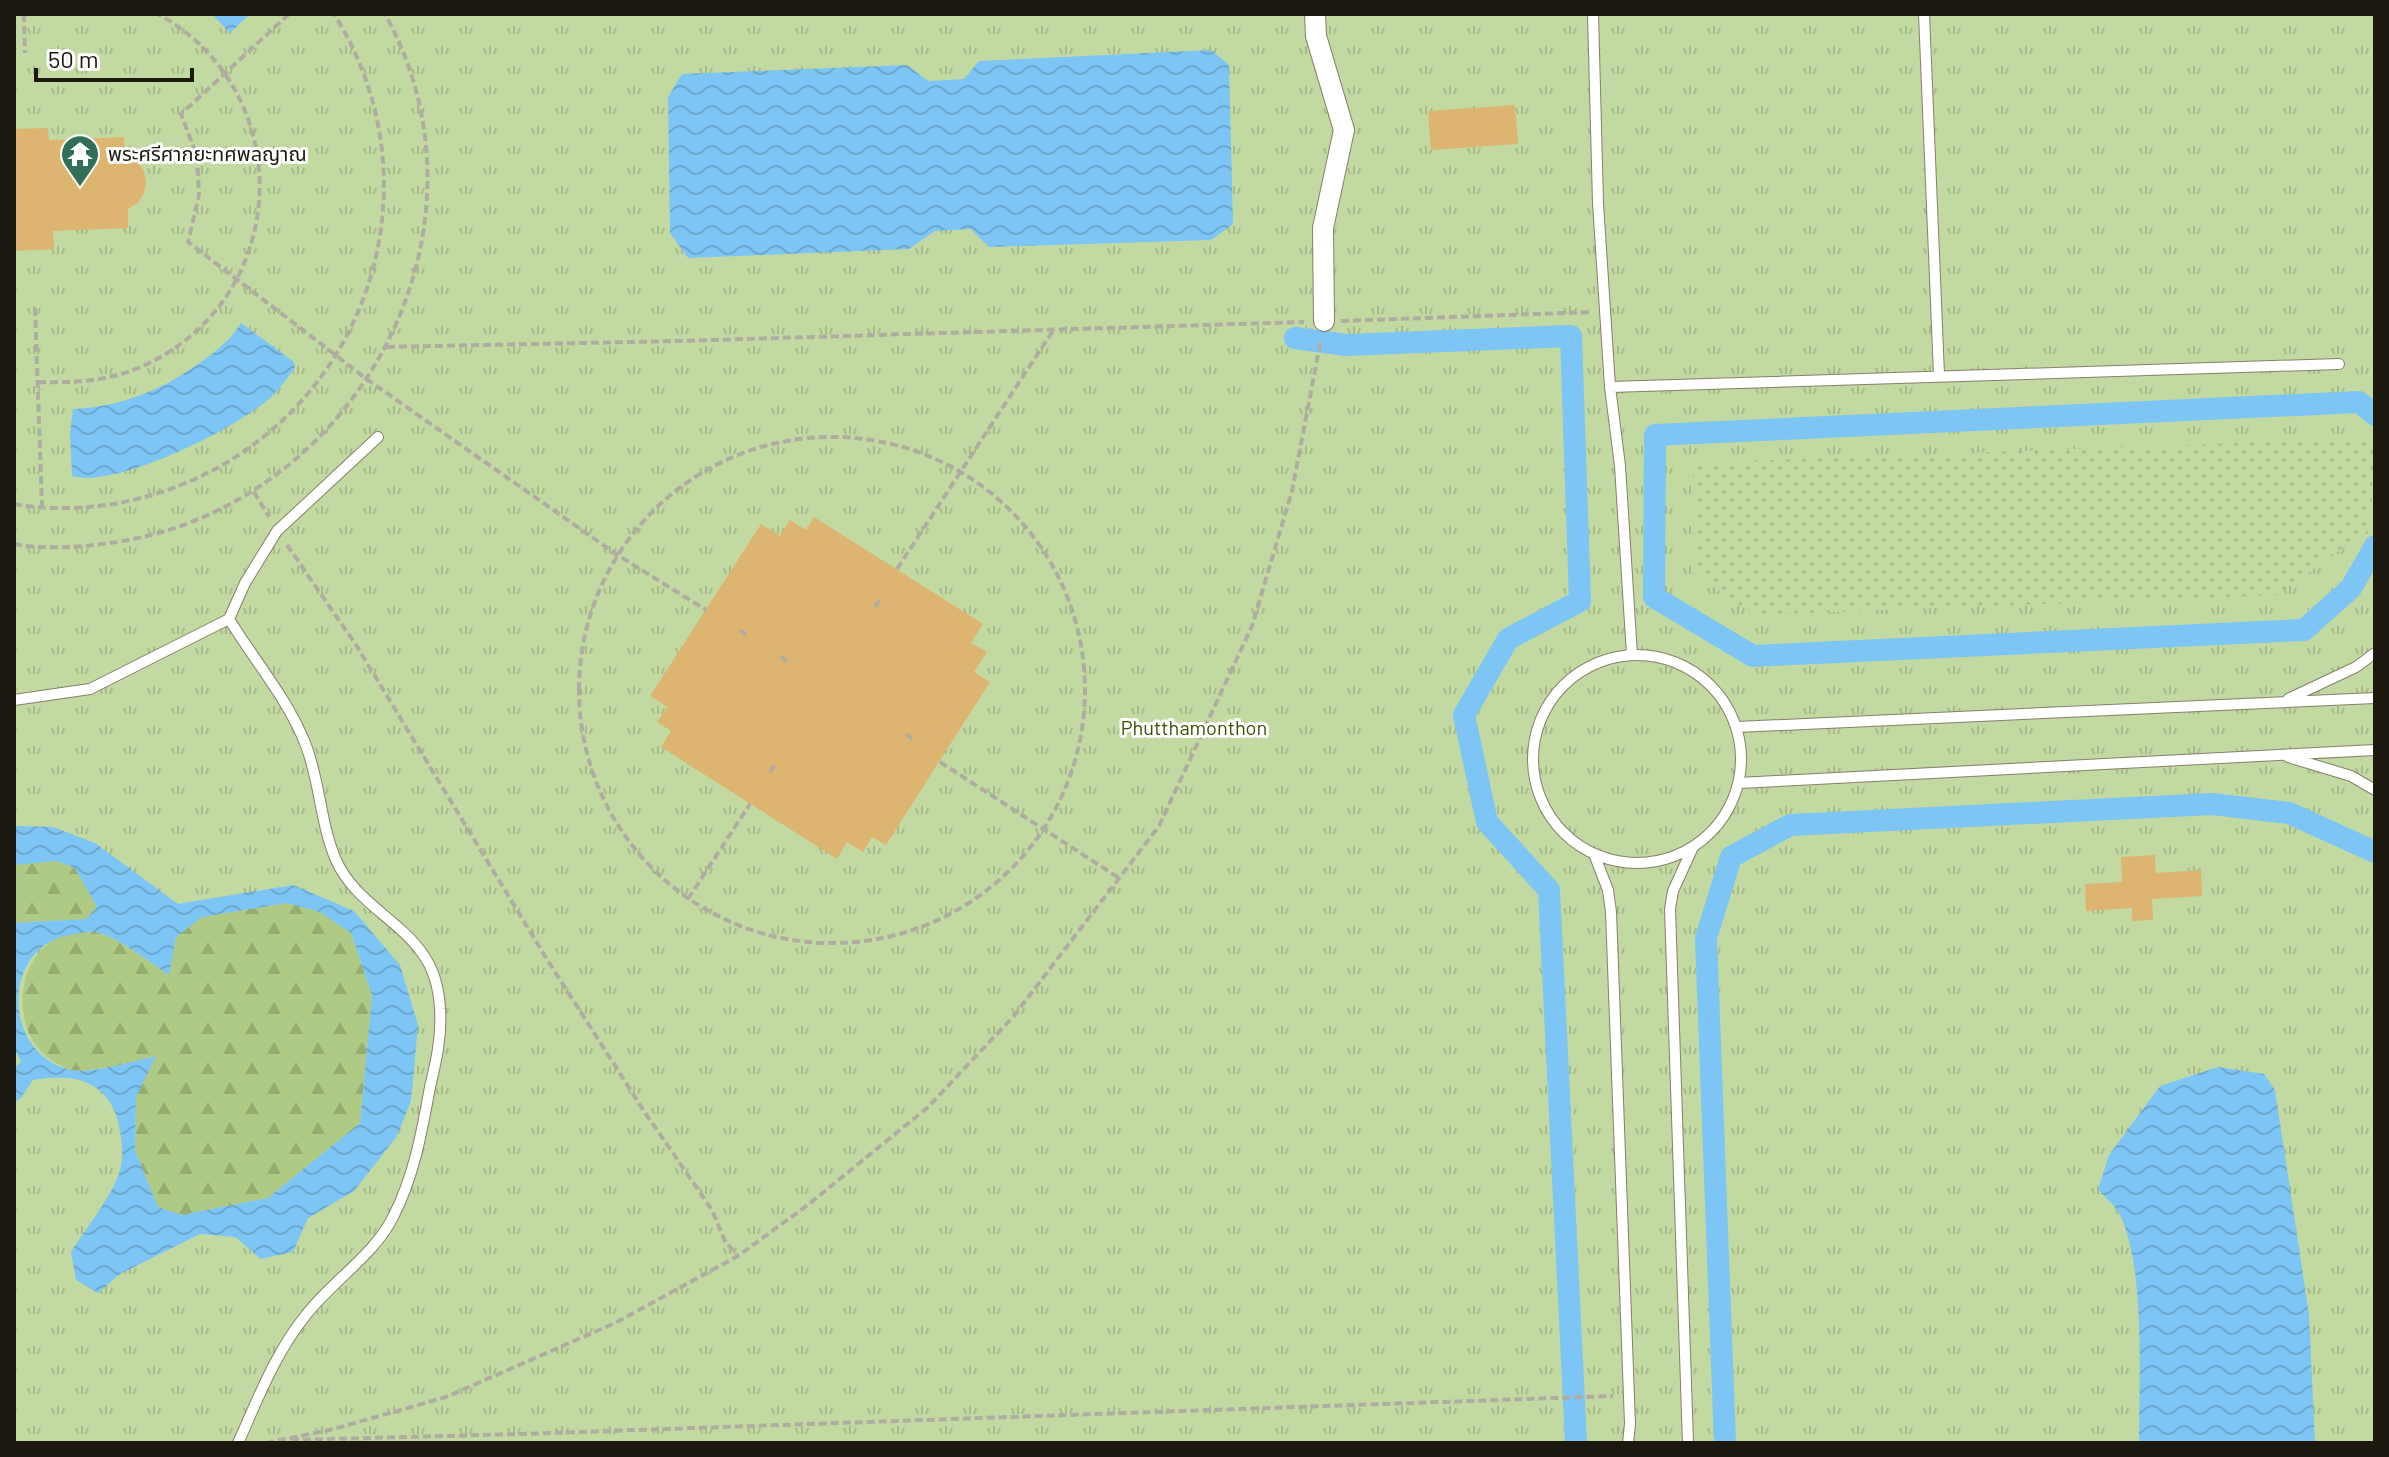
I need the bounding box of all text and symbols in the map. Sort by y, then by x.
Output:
scale bar [36,32,192,82]
text: 50 m [48,44,99,73]
temple icon: พระศรีศากยะทศพลญาณ [59,133,101,188]
place label: พระศรีศากยะทศพลญาณ [108,141,307,165]
park label: Phutthamonthon [1121,715,1267,739]

